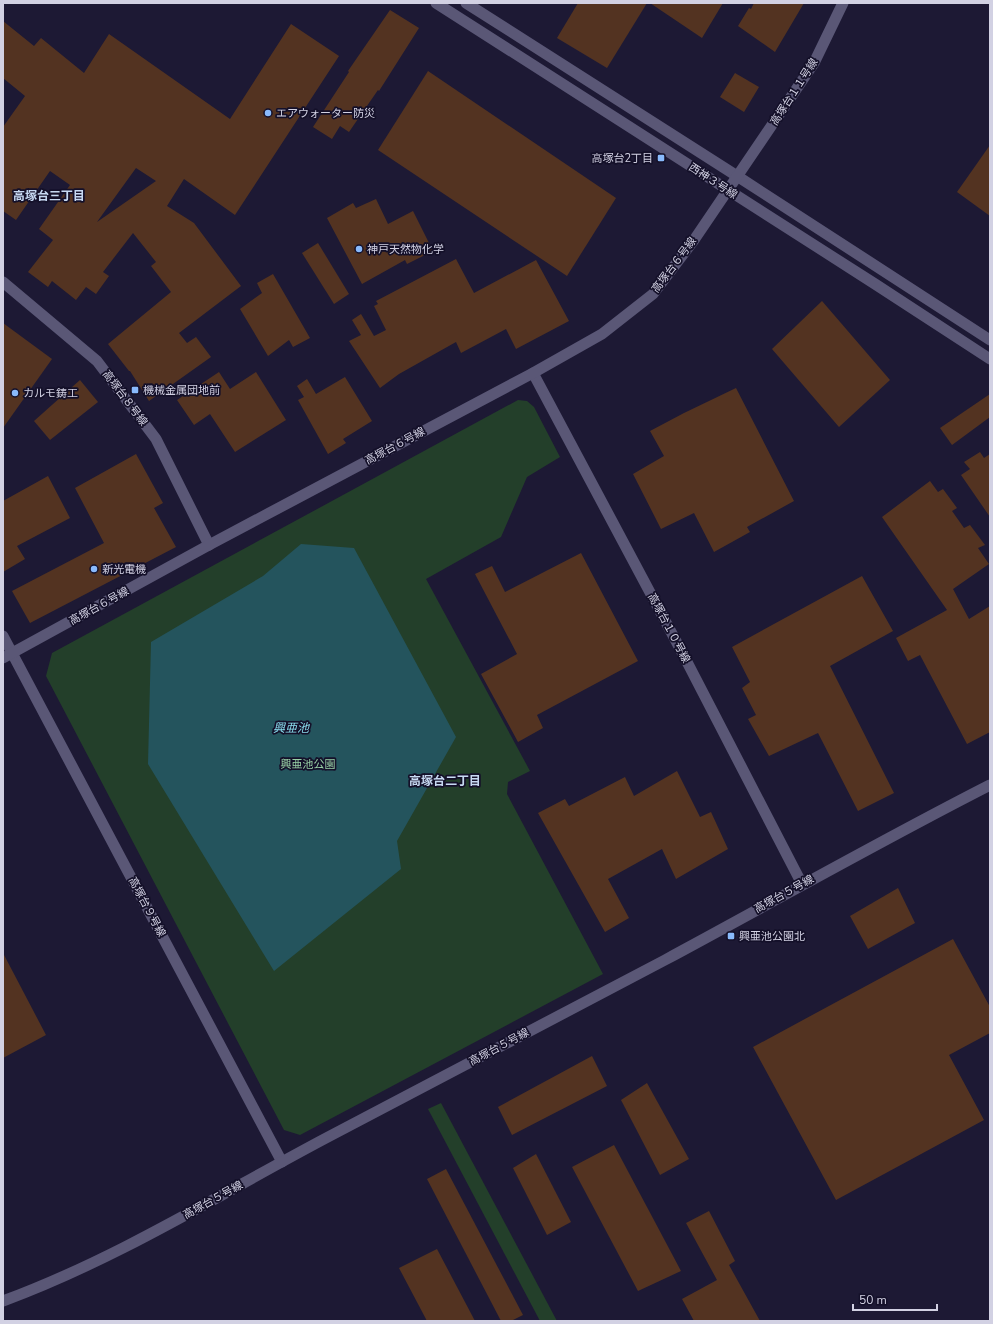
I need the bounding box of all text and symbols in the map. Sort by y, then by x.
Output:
street label: 高塚台１１号線 [767,56,821,128]
place label: エアウォーター防災 [276,106,375,121]
marker: エアウォーター防災 [263,108,273,118]
place label: 高塚台2丁目 [591,151,653,166]
marker: 高塚台2丁目 [656,153,666,163]
street label: 西神３号線 [686,160,740,202]
district label: 高塚台三丁目 [13,188,85,204]
street label: 高塚台６号線 [648,234,700,296]
place label: 神戸天然物化学 [367,242,444,257]
marker: 神戸天然物化学 [354,244,364,254]
street label: 高塚台８号線 [99,367,151,429]
place label: 機械金属団地前 [143,383,220,398]
marker: 機械金属団地前 [130,385,140,395]
place label: カルモ鋳工 [23,386,78,401]
marker: カルモ鋳工 [10,388,20,398]
street label: 高塚台６号線 [362,424,428,468]
place label: 新光電機 [102,562,146,577]
marker: 新光電機 [89,564,99,574]
street label: 高塚台６号線 [67,583,131,629]
street label: 高塚台１０号線 [644,590,694,666]
water label: 興亜池 [273,720,310,736]
park label: 興亜池公園 [281,757,336,772]
district label: 高塚台二丁目 [409,773,481,789]
street label: 高塚台５号線 [752,871,816,917]
street label: 高塚台９号線 [125,874,169,940]
place label: 興亜池公園北 [739,929,805,944]
marker: 興亜池公園北 [726,931,736,941]
street label: 高塚台５号線 [466,1025,532,1069]
street label: 高塚台５号線 [181,1177,245,1223]
scale bar [853,1286,937,1312]
text: 50 m [859,1292,887,1308]

